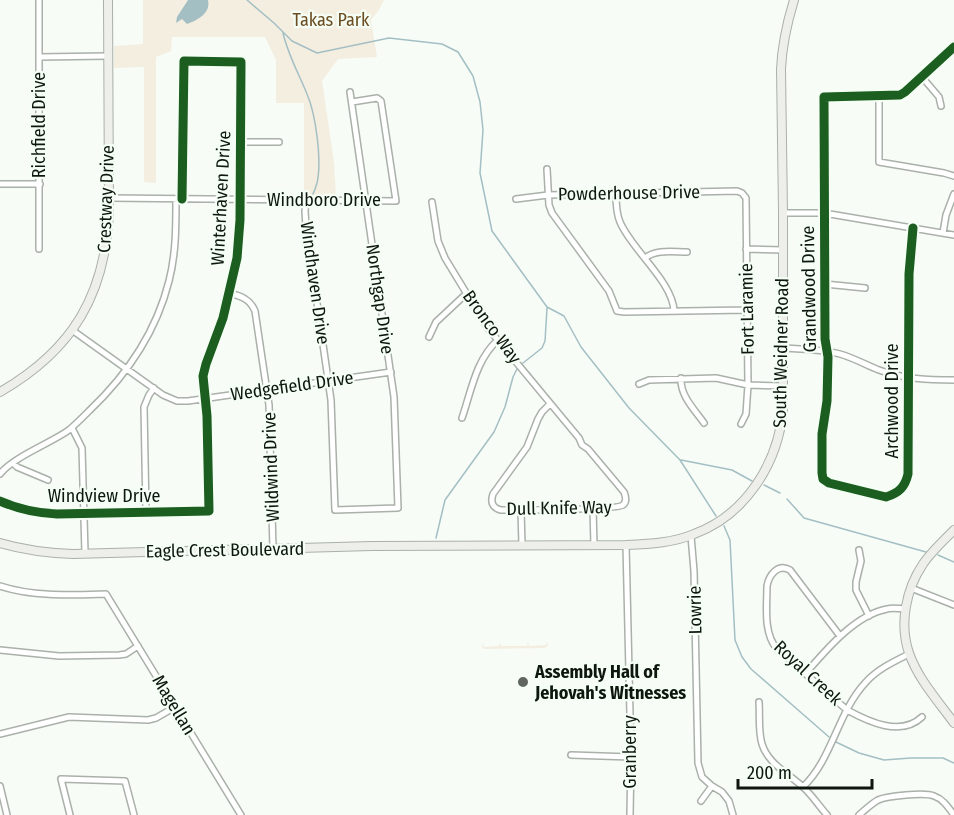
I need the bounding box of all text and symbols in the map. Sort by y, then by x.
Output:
park label: Takas Park [293,9,370,31]
street label: Richfield Drive [28,72,50,178]
street label: Winterhaven Drive [206,130,236,266]
street label: Crestway Drive [93,145,119,253]
street label: Powderhouse Drive [558,181,700,205]
street label: Windboro Drive [267,189,381,211]
street label: Windhaven Drive [295,220,335,346]
street label: Grandwood Drive [797,225,821,353]
street label: Northgap Drive [361,243,399,356]
street label: Fort Laramie [735,263,759,355]
street label: South Weidner Road [769,278,793,428]
street label: Bronco Way [458,286,526,368]
street label: Archwood Drive [881,343,903,459]
street label: Wedgefield Drive [229,366,355,406]
street label: Wildwind Drive [258,411,284,522]
street label: Windview Drive [48,485,160,507]
street label: Dull Knife Way [506,496,612,520]
street label: Eagle Crest Boulevard [145,538,305,562]
street label: Lowrie [684,585,706,634]
street label: Royal Creek [769,636,847,710]
place label: Assembly Hall of Jehovah's Witnesses [534,661,686,704]
street label: Magellan [148,671,200,739]
marker: Assembly Hall of Jehovah's Witnesses [516,675,530,689]
street label: Granberry [619,715,641,789]
scale bar [738,752,872,790]
text: 200 m [747,762,792,784]

